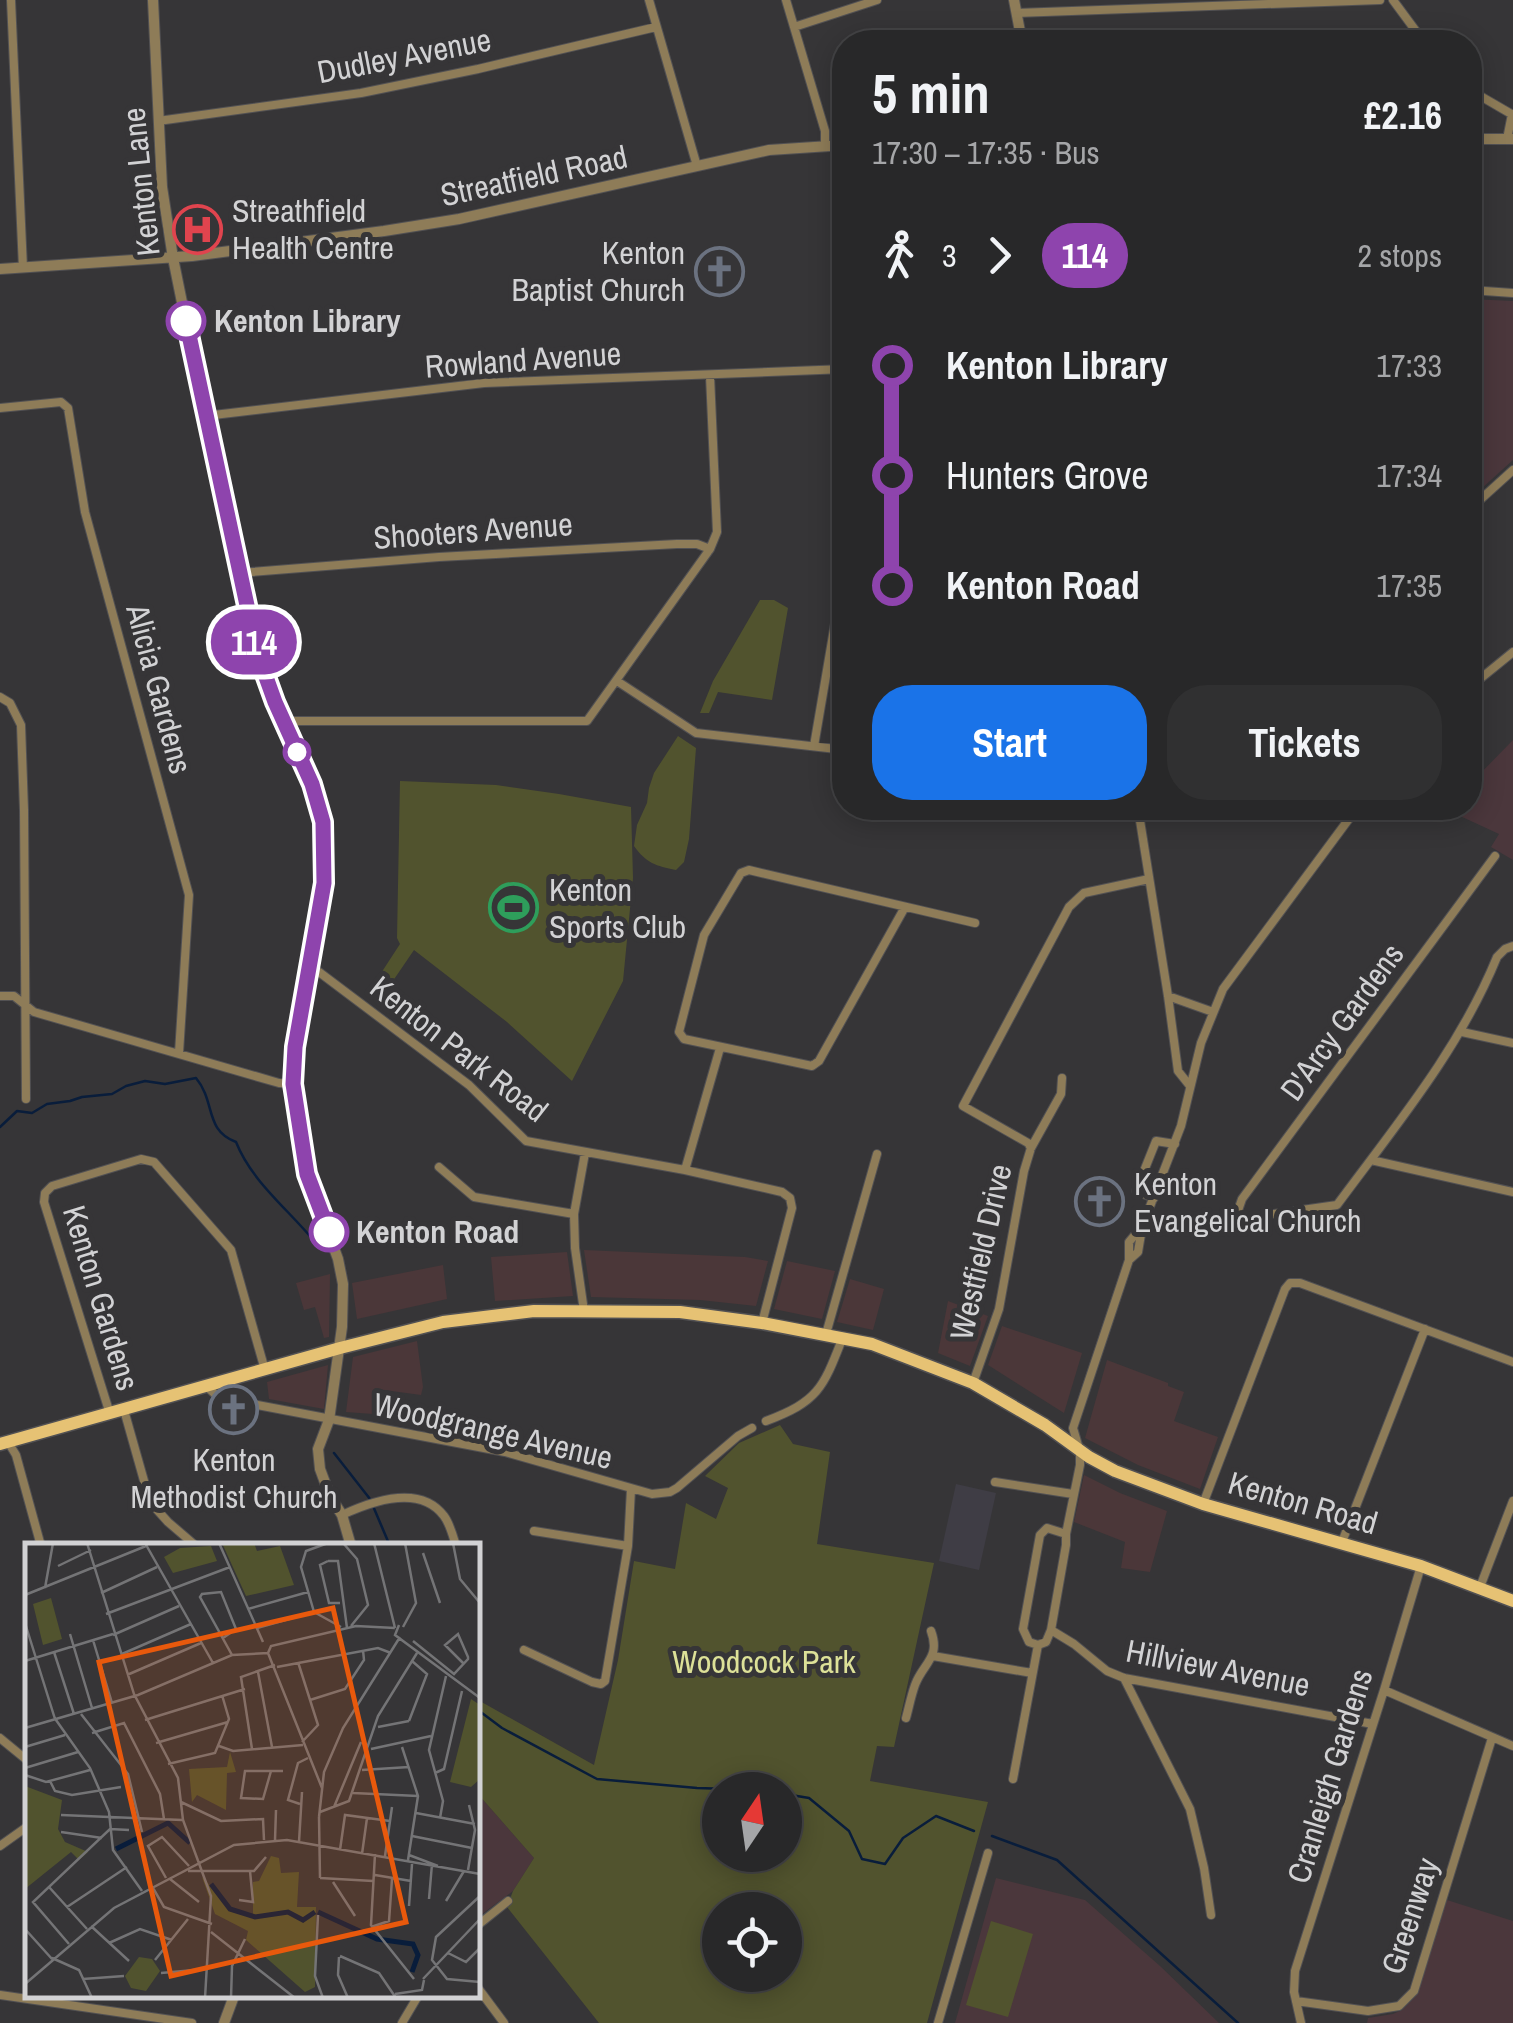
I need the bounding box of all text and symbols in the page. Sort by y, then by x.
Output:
street label: Dudley Avenue [313,18,494,93]
text: 5 min [872,56,990,130]
text: £2.16 [1364,90,1442,141]
street label: Kenton Lane [111,106,170,258]
text: 17:30 – 17:35 · Bus [872,131,1100,174]
street label: Streatfield Road [437,135,631,216]
place label: Streathfield Health Centre [232,189,394,269]
hospital icon: Streathfield Health Centre [171,203,223,255]
icon: walk [872,228,927,283]
icon: forward [972,228,1027,283]
place label: Kenton Baptist Church [511,231,685,311]
text: 114 [1062,232,1108,279]
text: 3 [942,234,957,277]
text: 2 stops [1357,234,1442,277]
church icon: Kenton Baptist Church [694,245,746,297]
place label: Kenton Library [214,299,401,342]
marker: Kenton Library [167,302,205,340]
street label: Rowland Avenue [423,331,622,388]
text: Kenton Library [946,340,1168,391]
text: 17:33 [1376,344,1442,387]
text: Hunters Grove [946,450,1149,501]
text: 17:34 [1376,454,1442,497]
street label: Shooters Avenue [372,502,574,559]
text: Kenton Road [946,560,1140,611]
text: 17:35 [1376,564,1442,607]
street label: Alicia Gardens [116,599,203,778]
line badge: 114 [196,610,312,674]
text: 114 [231,619,277,666]
button: Start [872,685,1147,800]
button: Tickets [1167,685,1442,800]
unlabelled marker [284,739,310,765]
place label: Kenton Sports Club [549,868,686,948]
sports icon: Kenton Sports Club [488,882,540,934]
street label: D'Arcy Gardens [1270,934,1413,1109]
street label: Kenton Park Road [362,966,557,1132]
street label: Westfield Drive [939,1160,1022,1344]
place label: Kenton Evangelical Church [1134,1162,1362,1242]
church icon: Kenton Evangelical Church [1073,1176,1125,1228]
street label: Kenton Gardens [53,1200,150,1396]
place label: Kenton Road [356,1210,519,1253]
marker: Kenton Road [310,1213,348,1251]
street label: Woodgrange Avenue [369,1382,617,1479]
church icon: Kenton Methodist Church [208,1384,260,1436]
place label: Kenton Methodist Church [130,1438,338,1518]
street label: Kenton Road [1224,1461,1383,1544]
inset map [25,1543,480,1998]
street label: Hillview Avenue [1123,1629,1314,1706]
park label: Woodcock Park [672,1640,857,1683]
street label: Cranleigh Gardens [1277,1664,1382,1888]
north arrow [702,1772,802,1872]
map controls [702,1772,802,1992]
street label: Greenway [1371,1852,1448,1979]
button: locate [702,1892,802,1992]

